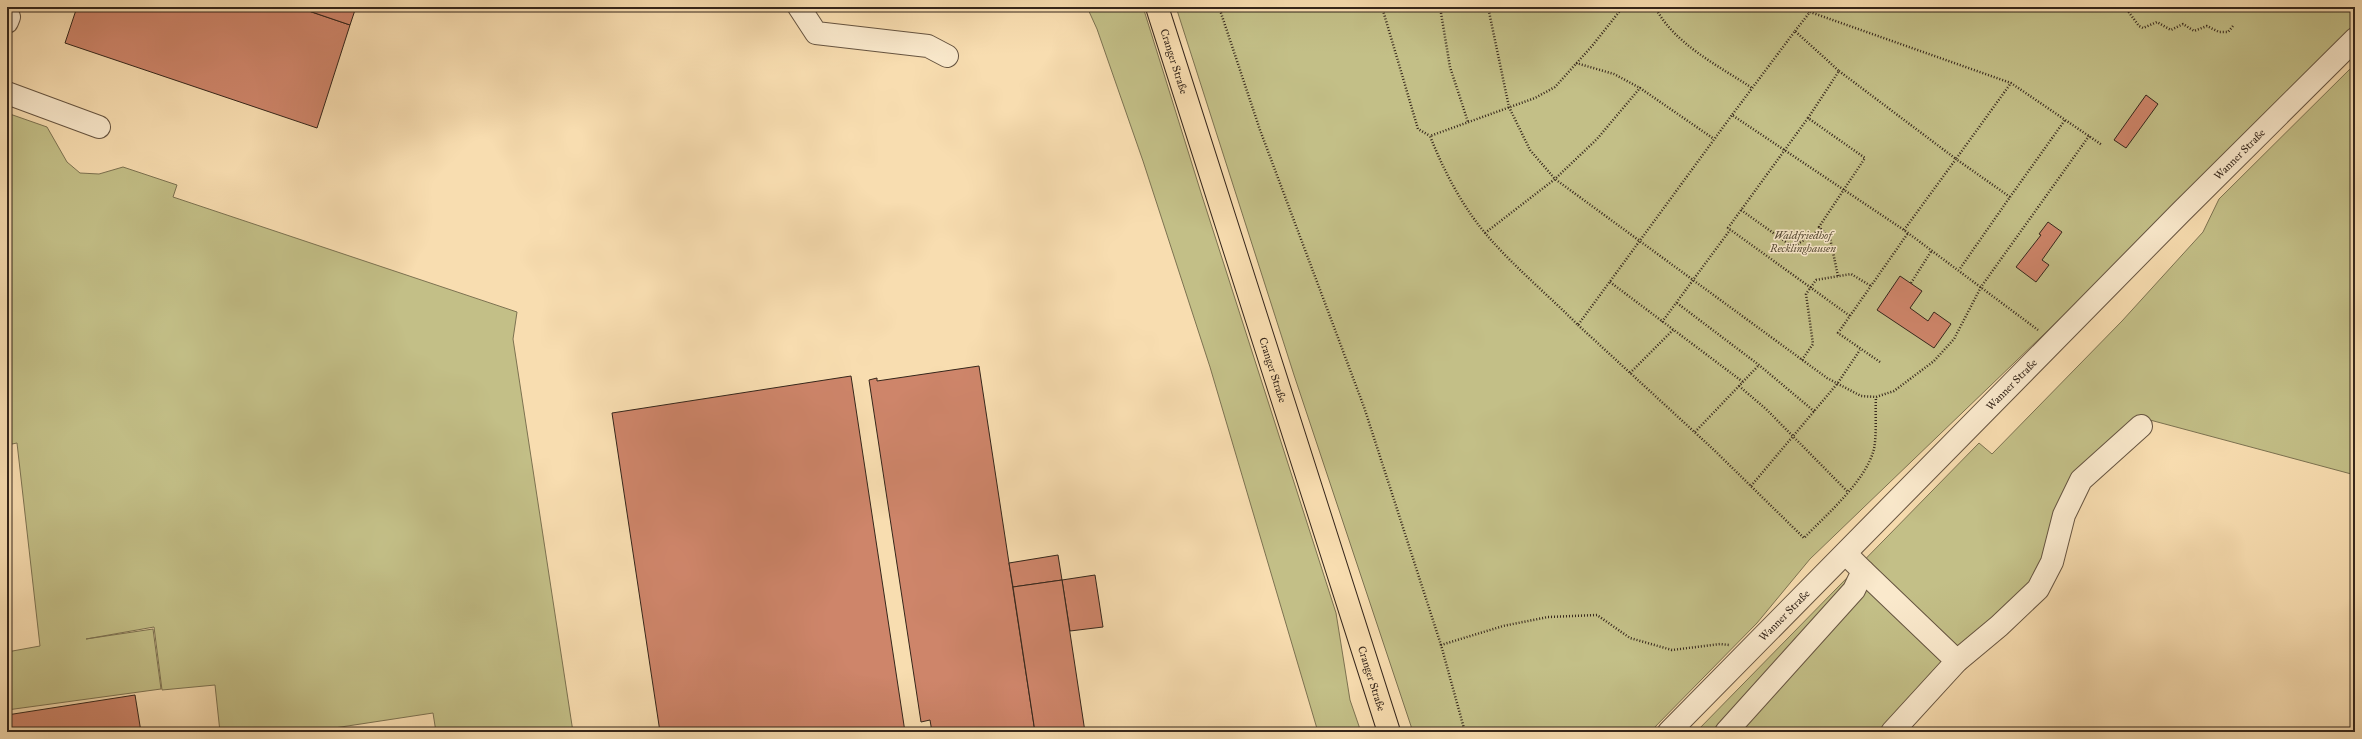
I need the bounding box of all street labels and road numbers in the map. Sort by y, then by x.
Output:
street label: Cranger Straße [1158,27,1191,96]
street label: Wanner Straße [2211,126,2268,182]
street label: Cranger Straße [1257,336,1290,405]
street label: Wanner Straße [1983,356,2040,413]
street label: Wanner Straße [1756,586,1812,644]
street label: Cranger Straße [1355,644,1389,713]

